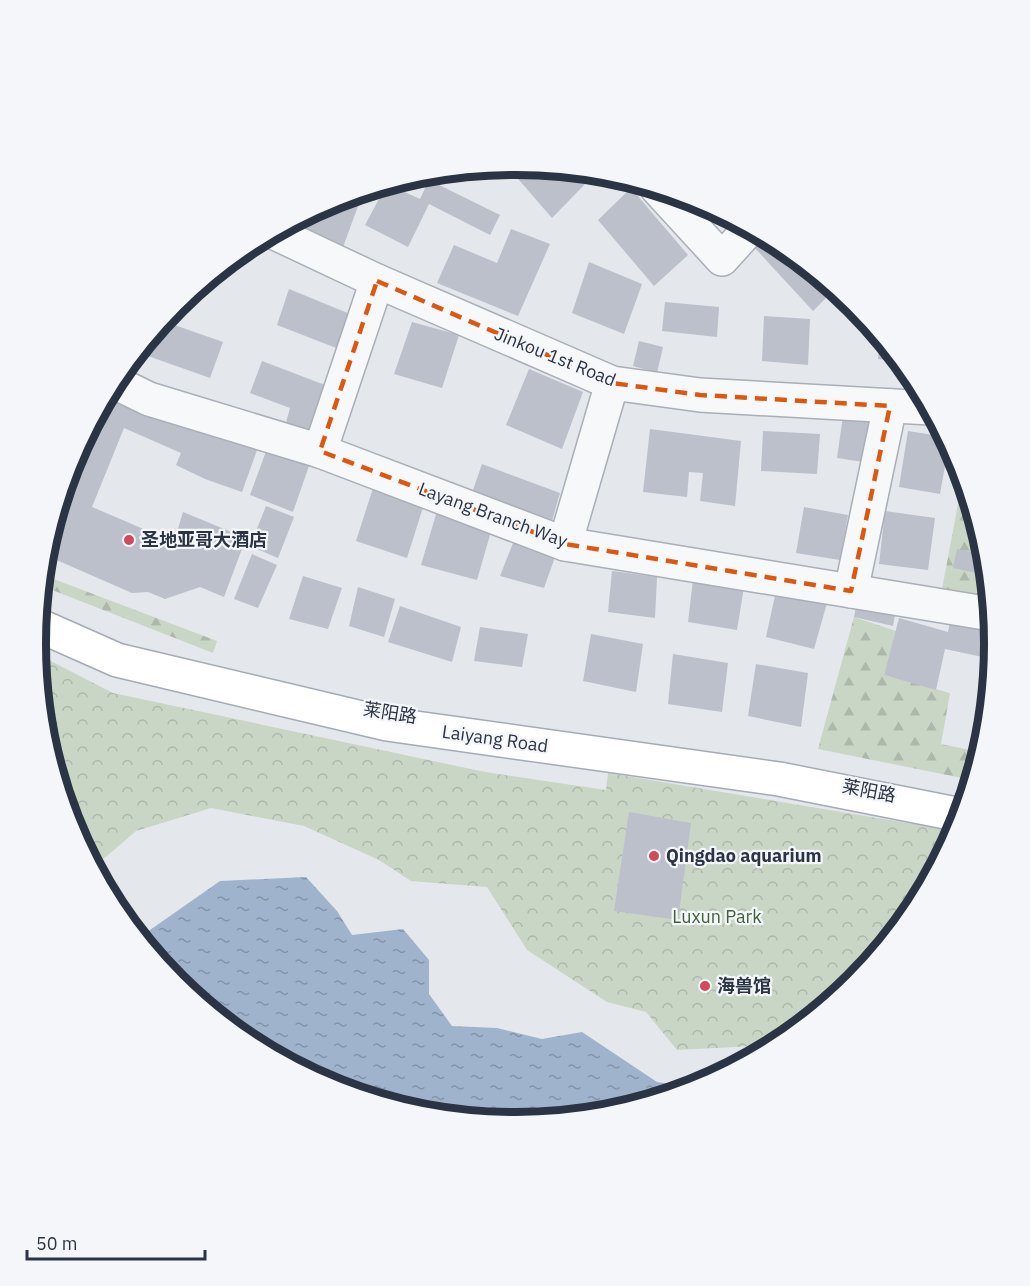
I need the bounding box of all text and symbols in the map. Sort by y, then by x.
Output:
street label: Jinkou 1st Road [491,322,619,391]
street label: Layang Branch Way [416,477,571,552]
place label: 圣地亚哥大酒店 [141,528,267,551]
marker: 圣地亚哥大酒店 [122,533,136,547]
street label: 莱阳路 [362,697,419,728]
street label: Laiyang Road [441,720,550,757]
street label: 莱阳路 [840,774,898,807]
place label: Qingdao aquarium [666,844,822,867]
marker: Qingdao aquarium [647,849,661,863]
park label: Luxun Park [672,905,762,928]
place label: 海兽馆 [717,974,771,997]
marker: 海兽馆 [698,979,712,993]
scale bar [27,1223,206,1261]
text: 50 m [36,1232,78,1255]

